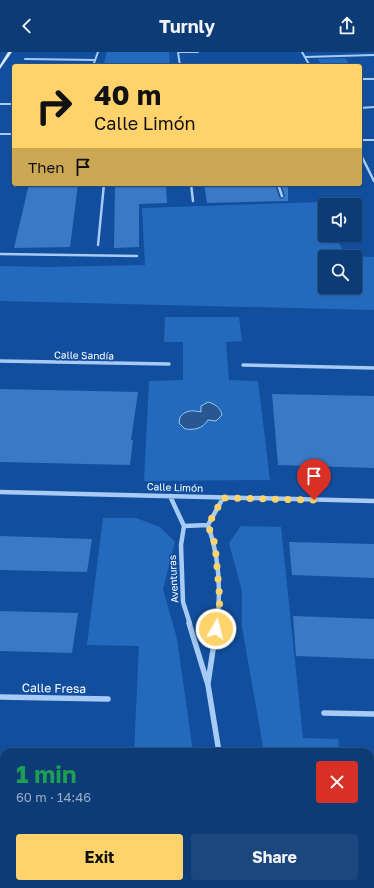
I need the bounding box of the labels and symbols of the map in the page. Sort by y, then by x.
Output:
street label: Calle Sandía [54,348,114,362]
pin [297,459,331,500]
street label: Calle Limón [147,480,203,494]
street label: Aventuras [166,555,180,603]
position arrow [195,608,237,650]
street label: Calle Fresa [22,680,86,696]

